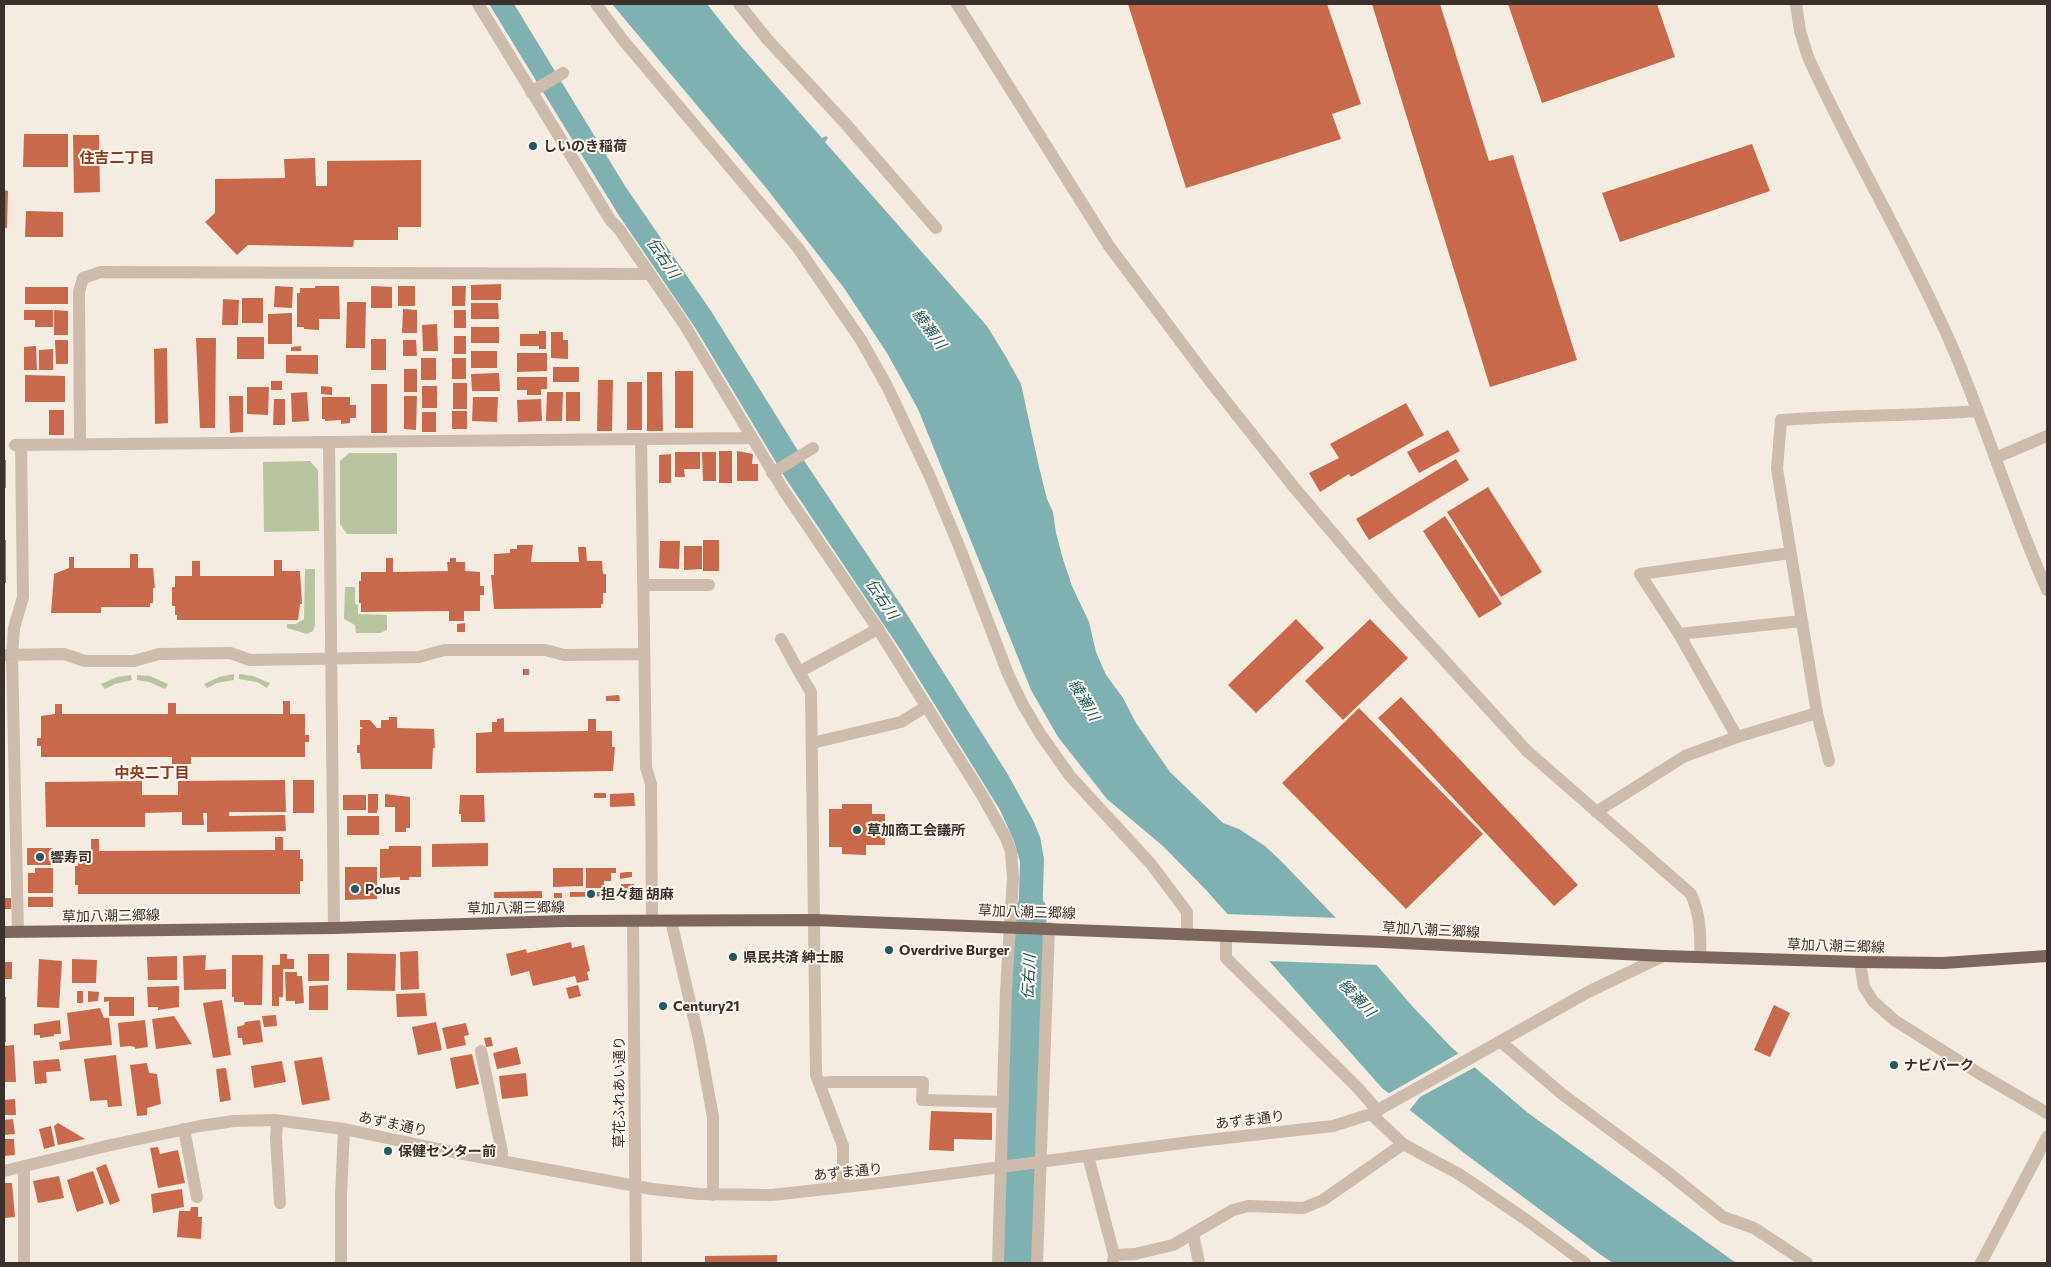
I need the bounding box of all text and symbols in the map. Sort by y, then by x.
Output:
place label: しいのき稲荷 [543,138,627,154]
marker: しいのき稲荷 [527,140,539,152]
district label: 住吉二丁目 [80,149,154,167]
water label: 伝右川 [643,234,683,282]
water label: 綾瀬川 [908,306,950,352]
water label: 伝右川 [862,575,902,623]
water label: 綾瀬川 [1065,676,1103,724]
district label: 中央二丁目 [115,764,189,782]
place label: 草加商工会議所 [867,822,965,838]
marker: 草加商工会議所 [851,824,863,836]
place label: 響寿司 [50,849,92,865]
marker: 響寿司 [34,851,46,863]
place label: Polus [365,881,401,897]
marker: Polus [349,883,361,895]
place label: 担々麺 胡麻 [601,886,674,902]
marker: 担々麺 胡麻 [585,888,597,900]
street label: 草加八潮三郷線 [467,899,565,917]
street label: 草加八潮三郷線 [978,902,1076,922]
street label: 草加八潮三郷線 [62,907,160,925]
street label: 草加八潮三郷線 [1382,919,1480,941]
street label: 草加八潮三郷線 [1787,936,1885,956]
place label: Overdrive Burger [899,942,1010,958]
marker: Overdrive Burger [883,944,895,956]
place label: 県民共済 紳士服 [743,949,844,965]
marker: 県民共済 紳士服 [727,951,739,963]
water label: 伝右川 [1019,954,1039,1000]
water label: 綾瀬川 [1335,975,1379,1021]
place label: Century21 [673,998,740,1014]
marker: Century21 [657,1000,669,1012]
street label: 草花ふれあい通り [611,1036,627,1148]
place label: ナビパーク [1904,1057,1974,1073]
marker: ナビパーク [1888,1059,1900,1071]
street label: あずま通り [1214,1107,1286,1133]
street label: あずま通り [357,1109,429,1139]
place label: 保健センター前 [398,1143,496,1159]
marker: 保健センター前 [382,1145,394,1157]
street label: あずま通り [812,1160,884,1184]

